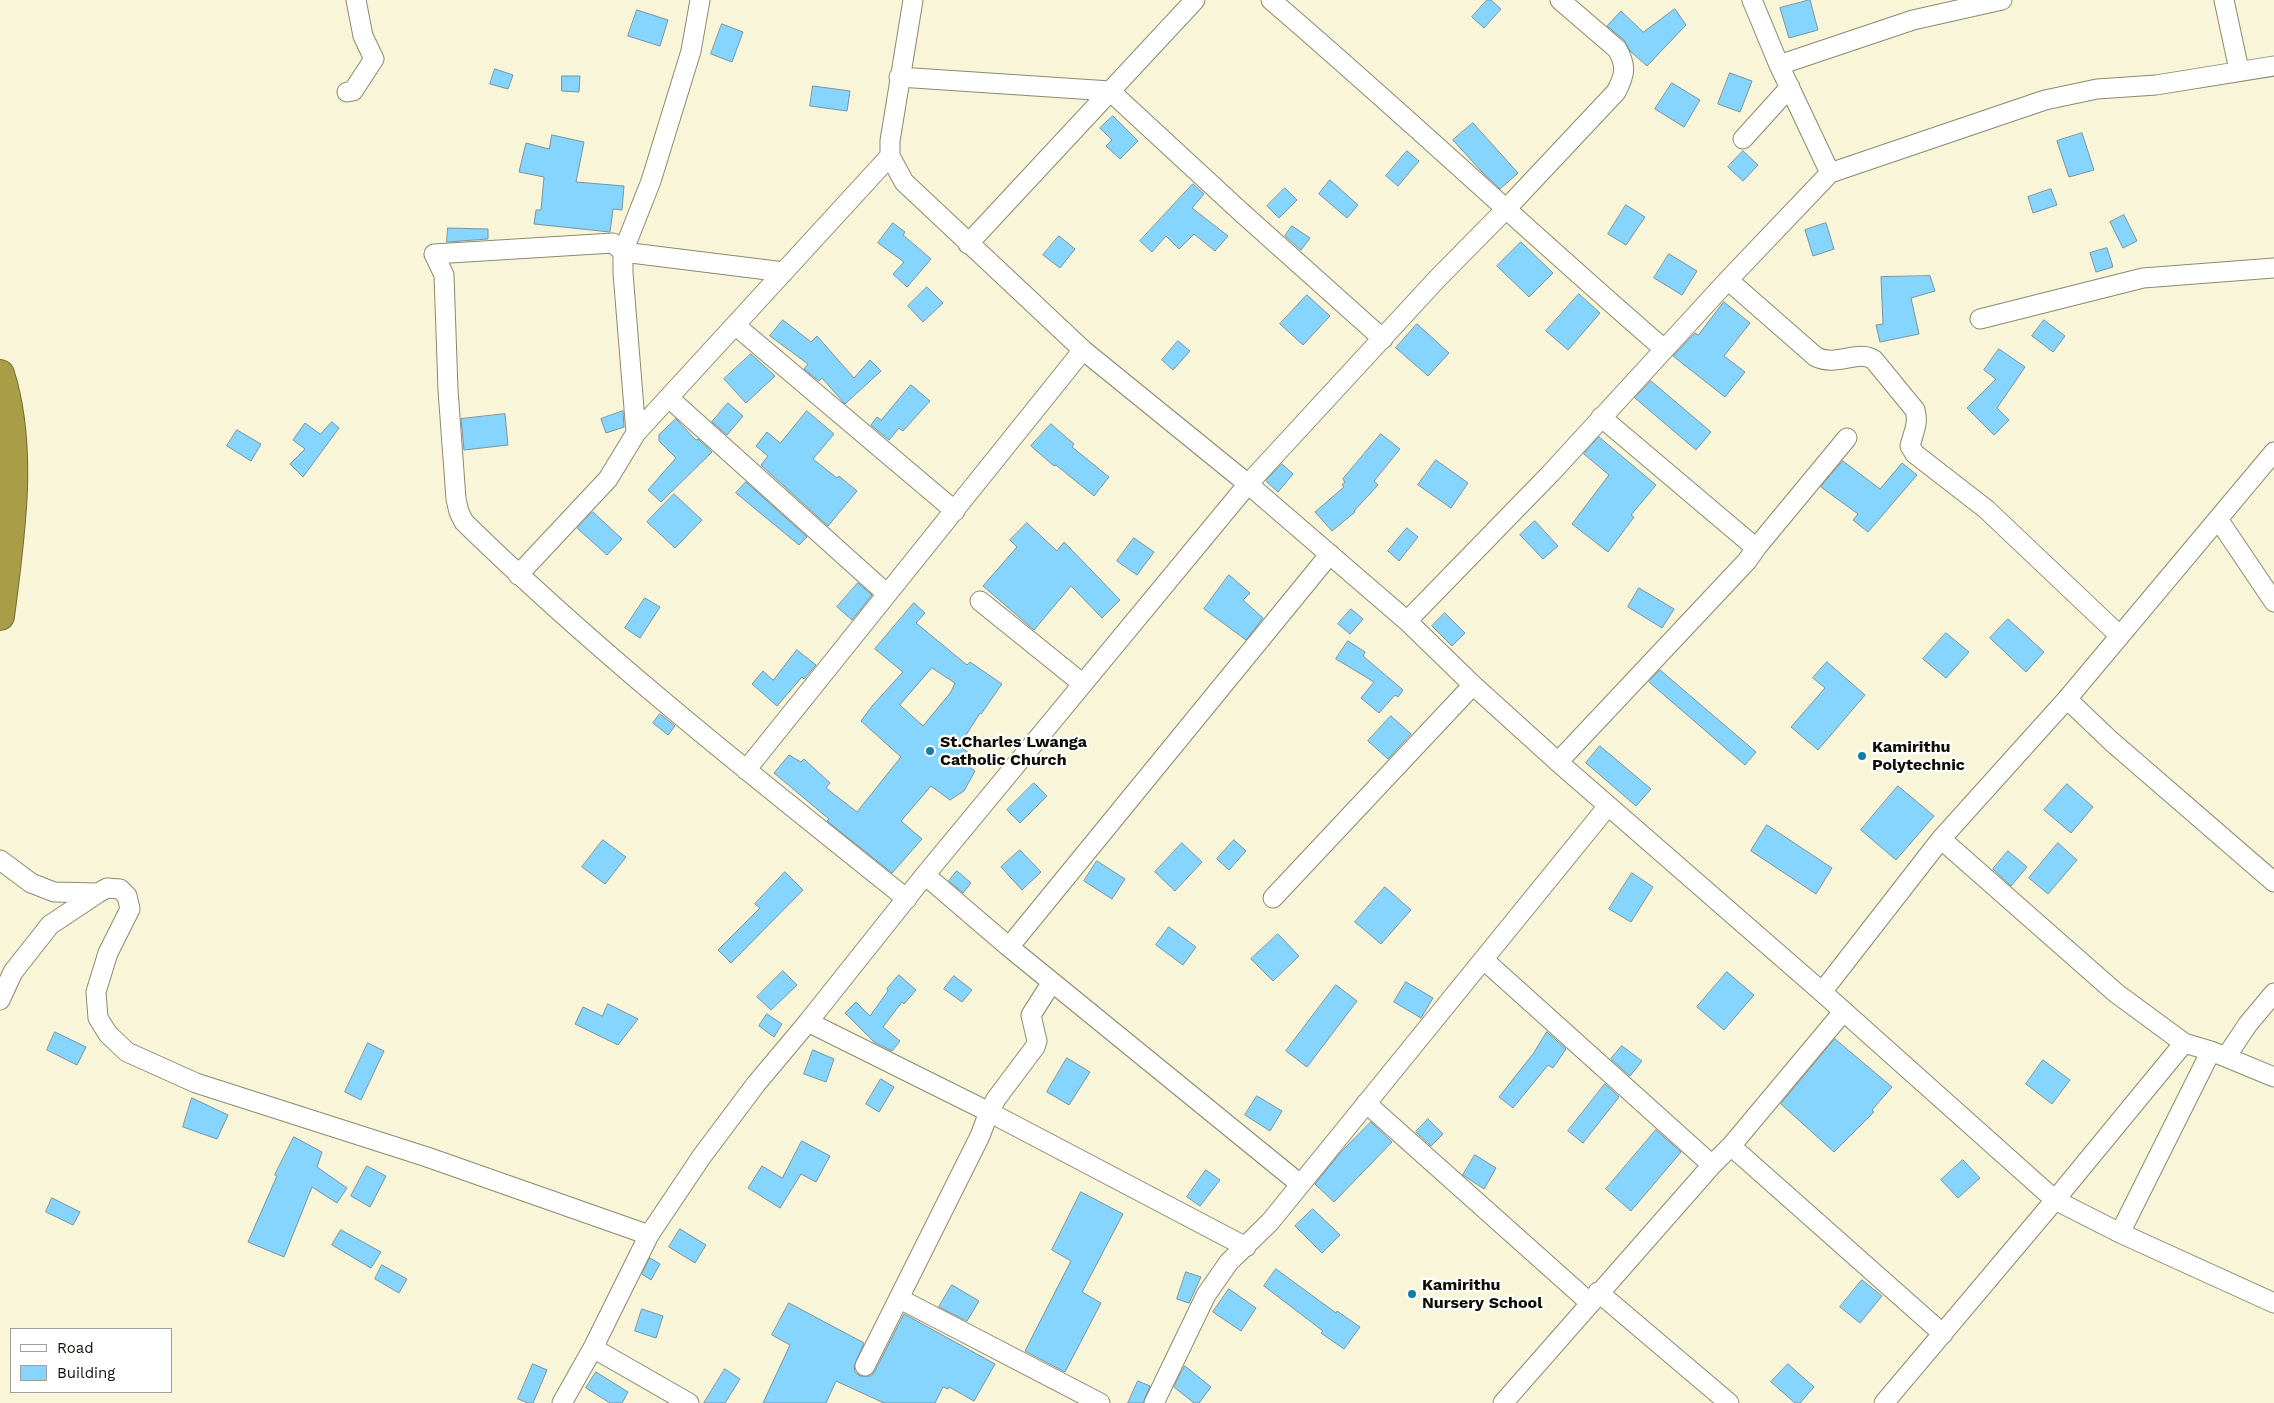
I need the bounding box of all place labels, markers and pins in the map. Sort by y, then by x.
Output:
place label: St.Charles Lwanga Catholic Church [940,732,1087,770]
place label: Kamirithu Polytechnic [1872,737,1965,775]
marker: St.Charles Lwanga Catholic Church [924,745,936,757]
marker: Kamirithu Polytechnic [1856,750,1868,762]
place label: Kamirithu Nursery School [1422,1275,1542,1313]
marker: Kamirithu Nursery School [1406,1288,1418,1300]

